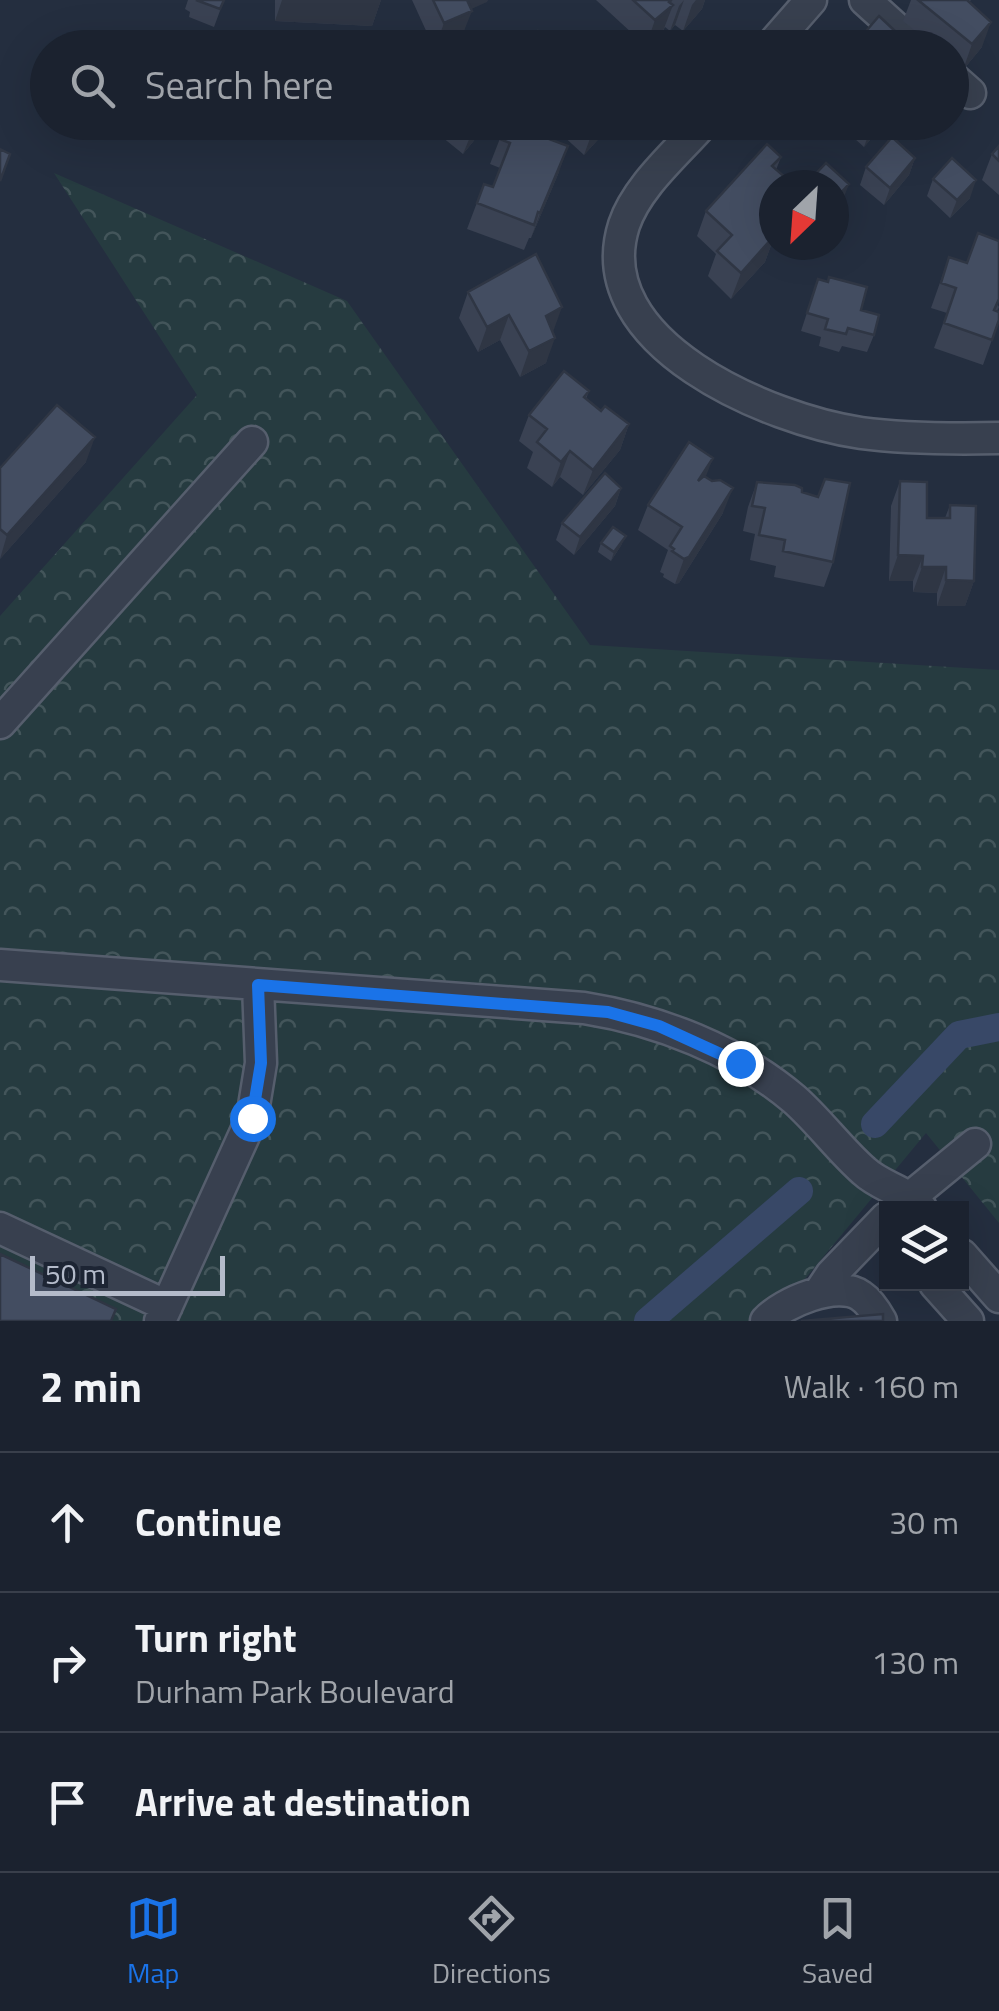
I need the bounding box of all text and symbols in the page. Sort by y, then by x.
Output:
search box [30,30,969,140]
text: Search here [145,56,333,114]
icon: search [65,58,120,113]
north arrow [759,170,849,260]
route end [718,1041,764,1087]
route start [230,1096,276,1142]
map controls [879,1201,969,1291]
button: layers [879,1201,969,1291]
scale bar [30,1251,225,1296]
text: 50 m [45,1252,106,1295]
text: 2 min [40,1354,142,1418]
text: Walk · 160 m [784,1362,959,1410]
text: Continue [135,1493,282,1551]
icon: ahead [40,1495,95,1550]
text: 30 m [889,1498,959,1546]
text: Turn right [135,1609,297,1667]
icon: right [40,1635,95,1690]
text: 130 m [871,1638,959,1686]
text: Durham Park Boulevard [135,1667,455,1715]
text: Arrive at destination [135,1773,471,1831]
icon: arrive [40,1775,95,1830]
tab: Map [126,1891,181,1994]
tab: Directions [432,1891,551,1994]
tab: Saved [802,1891,873,1994]

